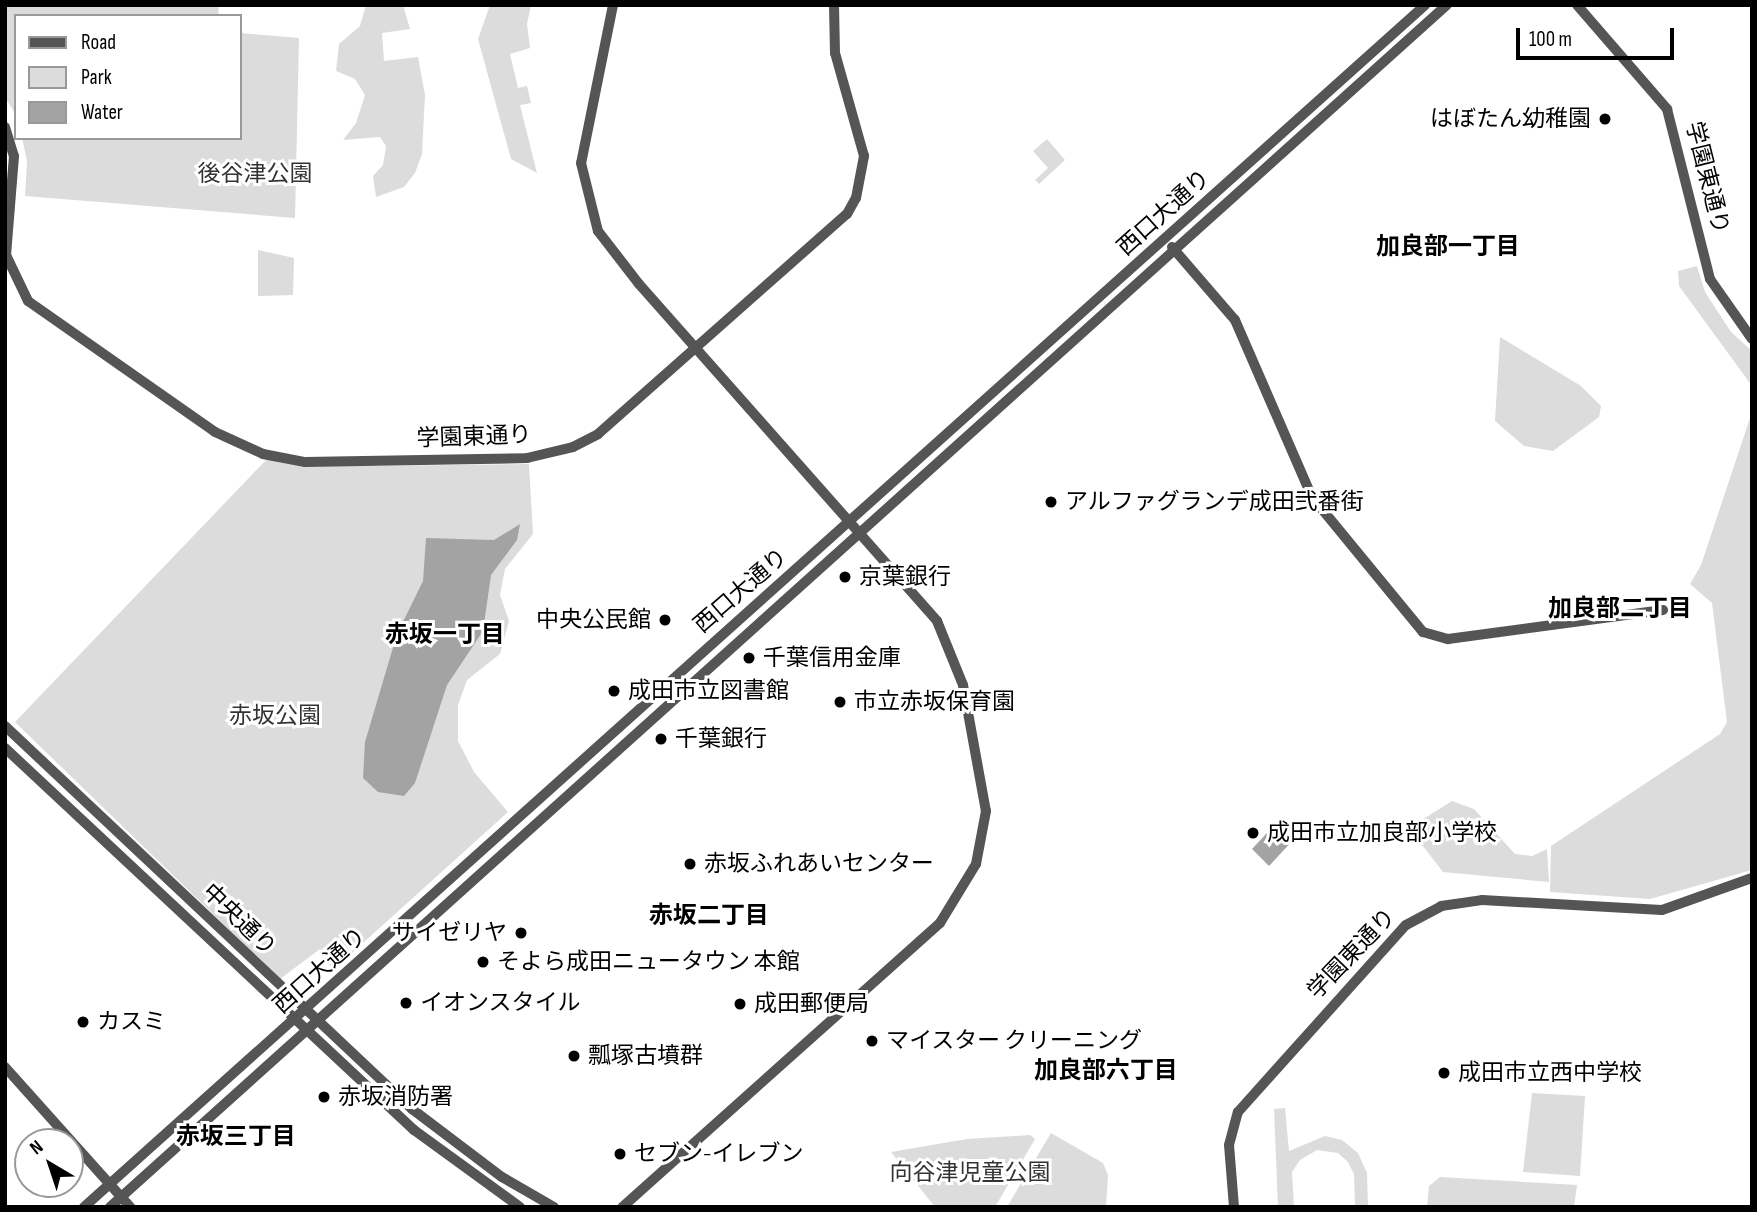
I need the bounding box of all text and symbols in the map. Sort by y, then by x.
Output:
legend [14,14,242,140]
scale bar [1519,14,1676,58]
text: 100 m [1529,27,1572,52]
text: Road [81,30,116,55]
text: Park [81,65,112,90]
text: Water [81,100,123,125]
place label: はぼたん幼稚園 [1430,105,1591,133]
marker: はぼたん幼稚園 [1597,111,1613,127]
street label: 学園東通り [1680,119,1734,237]
park label: 後谷津公園 [198,160,312,188]
street label: 西口大通り [1112,164,1216,262]
district label: 加良部一丁目 [1376,233,1520,261]
street label: 学園東通り [416,421,532,453]
place label: アルファグランデ成田弐番街 [1065,488,1364,516]
marker: アルファグランデ成田弐番街 [1043,494,1059,510]
street label: 西口大通り [689,543,793,639]
place label: 京葉銀行 [859,563,951,591]
marker: 京葉銀行 [837,569,853,585]
district label: 加良部二丁目 [1548,595,1692,623]
place label: 中央公民館 [536,606,651,634]
marker: 中央公民館 [657,612,673,628]
district label: 赤坂一丁目 [385,621,505,649]
place label: 千葉信用金庫 [763,644,901,672]
marker: 千葉信用金庫 [741,650,757,666]
place label: 成田市立図書館 [628,677,789,705]
marker: 成田市立図書館 [606,683,622,699]
place label: 市立赤坂保育園 [854,688,1015,716]
marker: 市立赤坂保育園 [832,694,848,710]
park label: 赤坂公園 [229,702,321,730]
place label: 千葉銀行 [675,725,767,753]
marker: 千葉銀行 [653,731,669,747]
place label: 成田市立加良部小学校 [1267,819,1497,847]
marker: 成田市立加良部小学校 [1245,825,1261,841]
place label: 赤坂ふれあいセンター [704,850,934,878]
marker: 赤坂ふれあいセンター [682,856,698,872]
street label: 中央通り [196,878,282,962]
district label: 赤坂二丁目 [649,902,769,930]
street label: 学園東通り [1302,903,1402,1005]
place label: サイゼリヤ [392,919,507,947]
street label: 西口大通り [268,922,372,1020]
marker: サイゼリヤ [513,925,529,941]
place label: そよら成田ニュータウン 本館 [497,948,800,976]
marker: そよら成田ニュータウン 本館 [475,954,491,970]
place label: イオンスタイル [420,989,581,1017]
place label: 成田郵便局 [754,990,869,1018]
marker: イオンスタイル [398,995,414,1011]
marker: 成田郵便局 [732,996,748,1012]
place label: カスミ [97,1008,166,1036]
marker: カスミ [75,1014,91,1030]
place label: マイスター クリーニング [886,1027,1143,1055]
marker: マイスター クリーニング [864,1033,880,1049]
place label: 瓢塚古墳群 [588,1042,703,1070]
marker: 瓢塚古墳群 [566,1048,582,1064]
district label: 加良部六丁目 [1034,1057,1178,1085]
place label: 成田市立西中学校 [1458,1059,1642,1087]
marker: 成田市立西中学校 [1436,1065,1452,1081]
place label: 赤坂消防署 [338,1083,453,1111]
marker: 赤坂消防署 [316,1089,332,1105]
district label: 赤坂三丁目 [176,1123,296,1151]
north arrow [14,1128,84,1198]
text: N [26,1136,48,1160]
place label: セブン-イレブン [634,1140,803,1168]
marker: セブン-イレブン [612,1146,628,1162]
park label: 向谷津児童公園 [890,1159,1050,1187]

